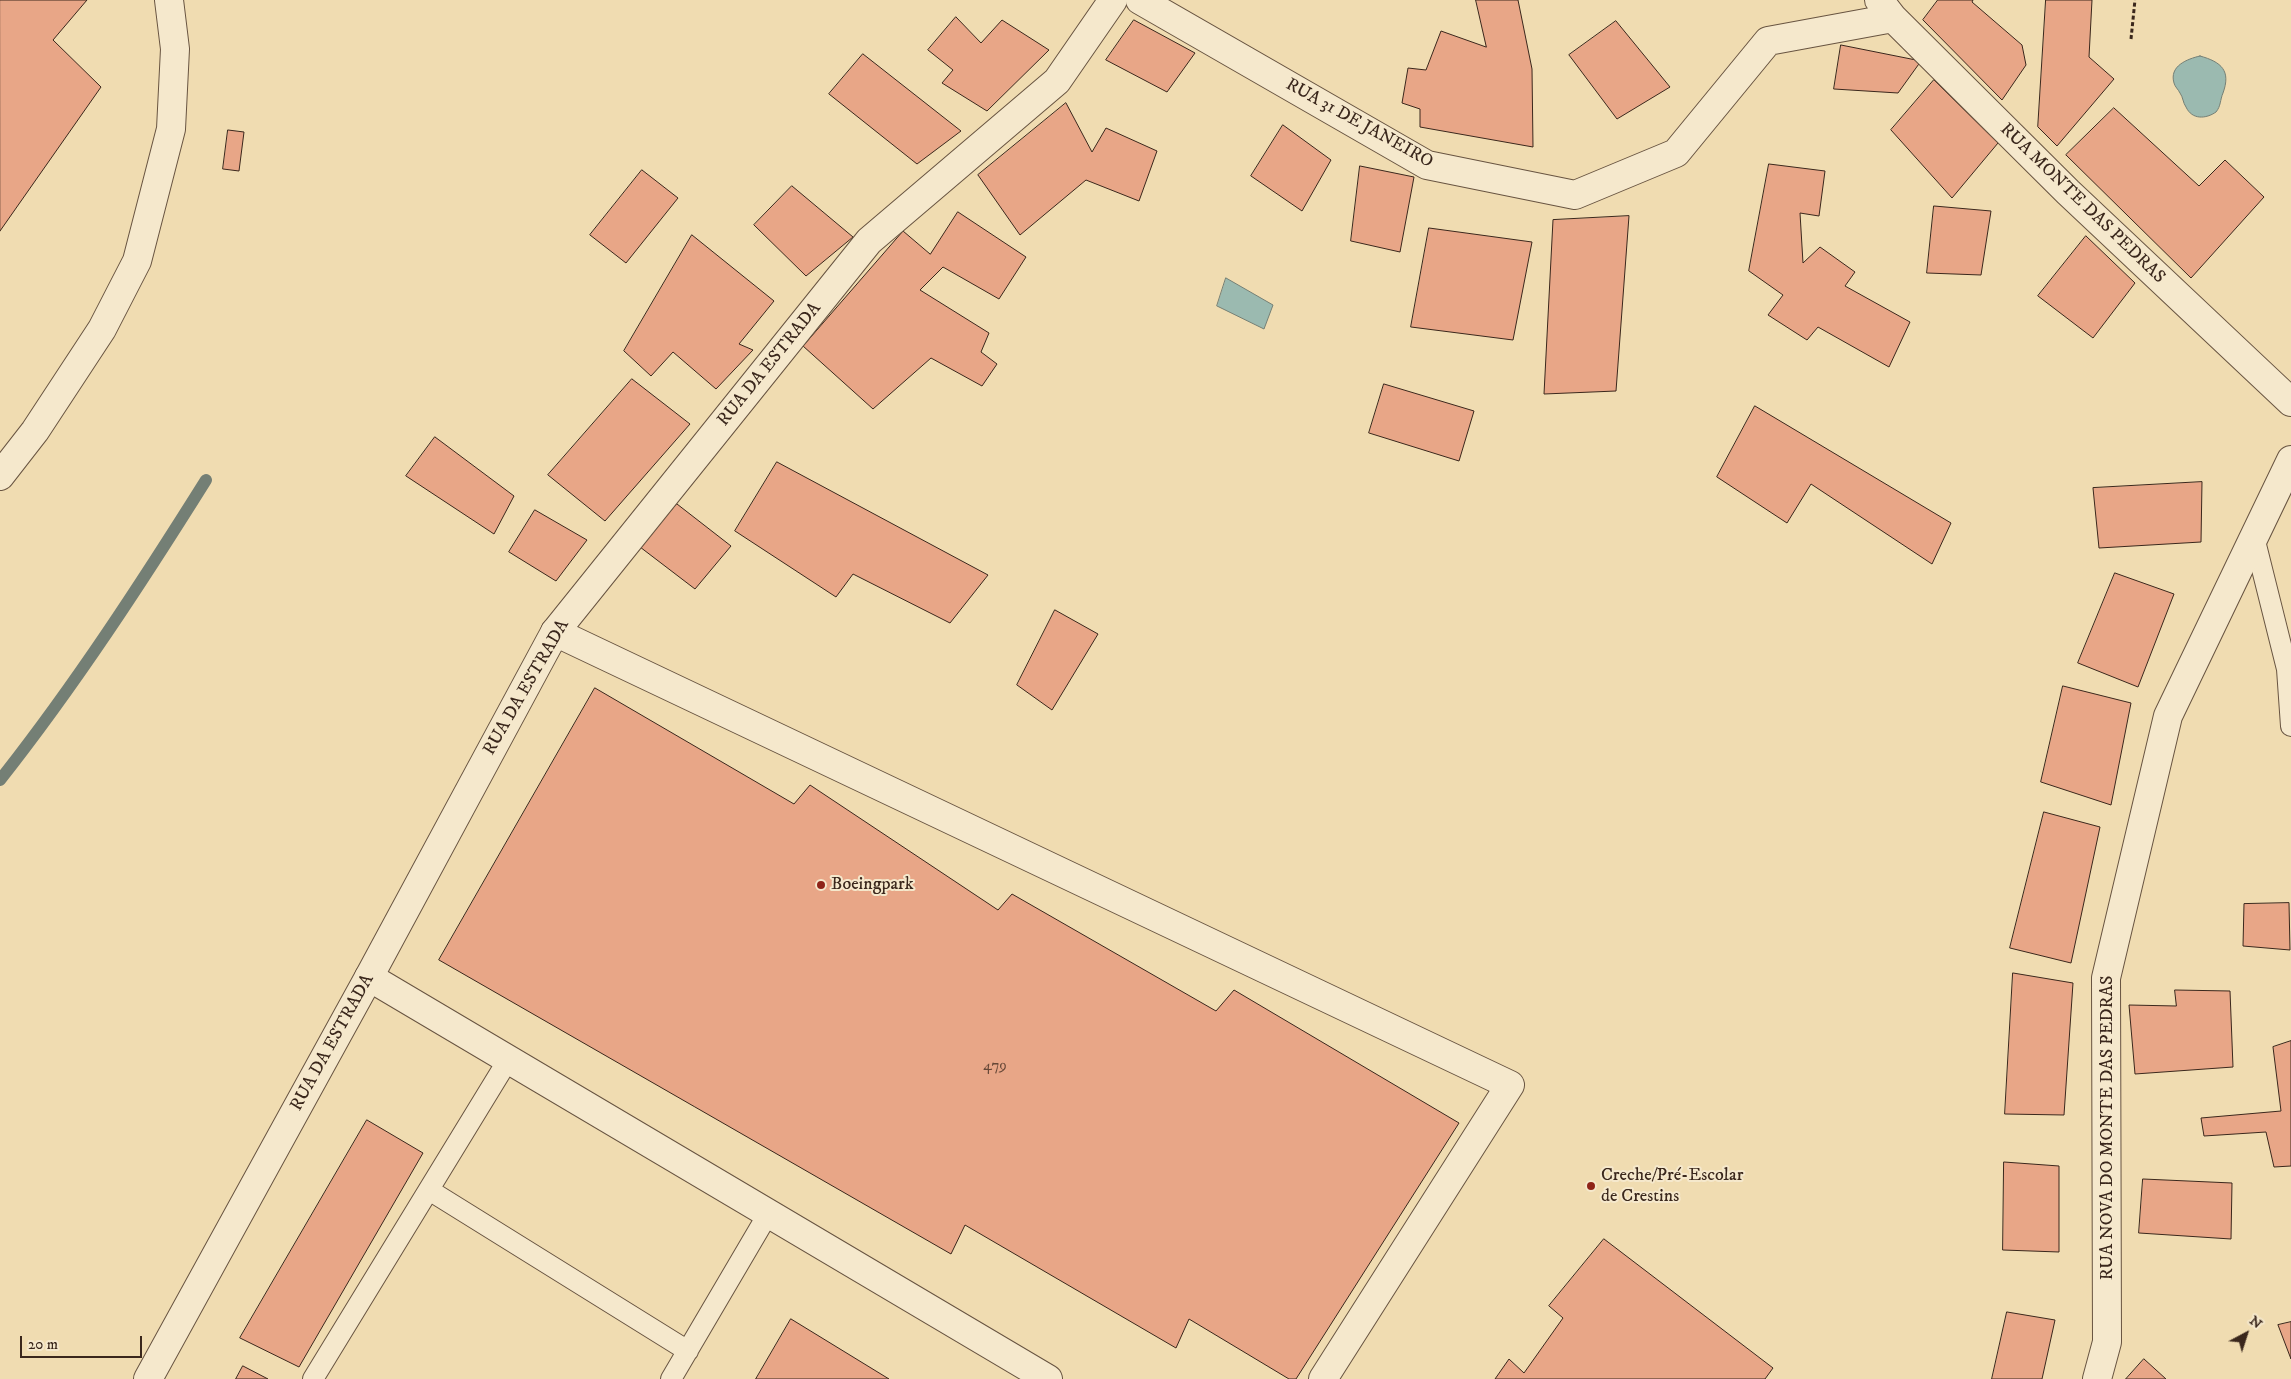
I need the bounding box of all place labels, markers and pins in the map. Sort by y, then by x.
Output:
place label: Boeingpark [831,874,914,896]
marker: Boeingpark [815,879,827,891]
place label: Creche/Pré-Escolar de Crestins [1601,1165,1743,1208]
marker: Creche/Pré-Escolar de Crestins [1585,1180,1597,1192]

